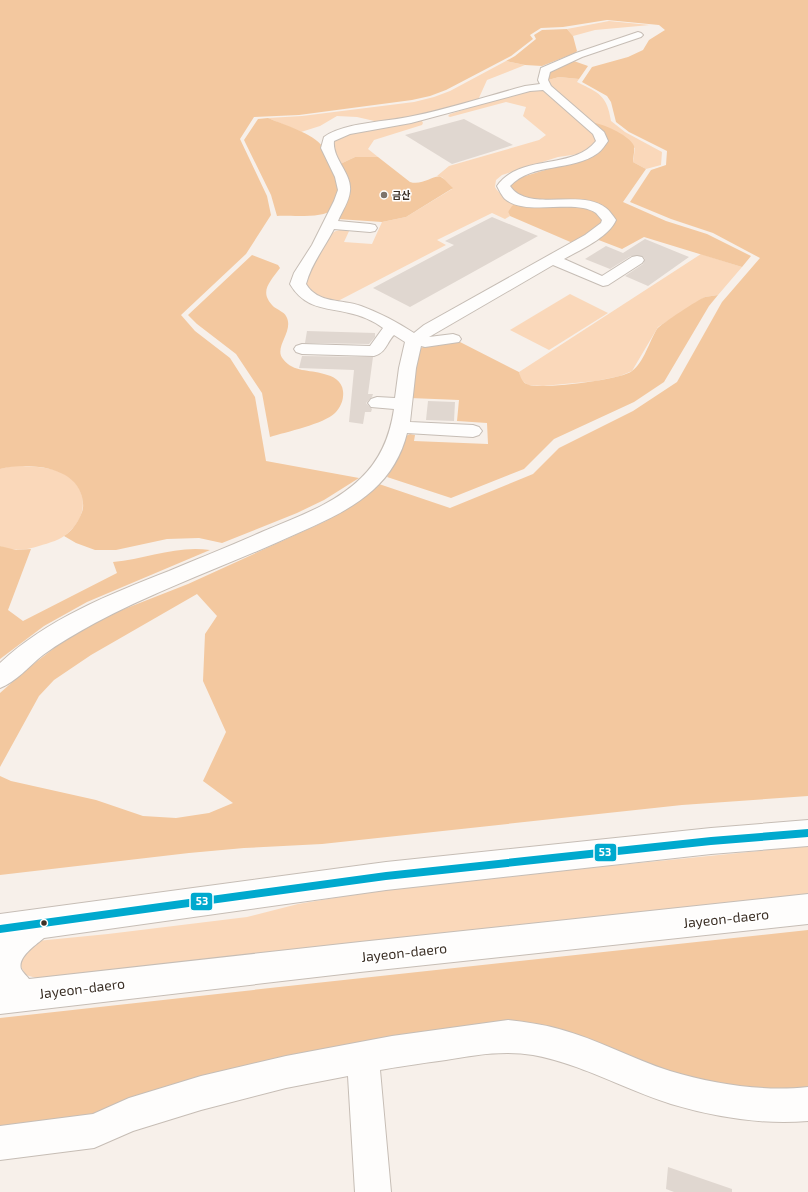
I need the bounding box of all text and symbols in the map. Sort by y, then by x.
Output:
place label: 금산 [392,189,410,201]
marker: 금산 [379,190,389,200]
line badge: 53 [594,843,617,862]
text: 53 [599,845,611,858]
line badge: 53 [190,892,213,911]
text: 53 [196,894,208,907]
street label: Jayeon-daero [682,905,770,931]
unlabelled marker [39,918,49,928]
street label: Jayeon-daero [360,939,448,965]
street label: Jayeon-daero [38,974,126,1002]

